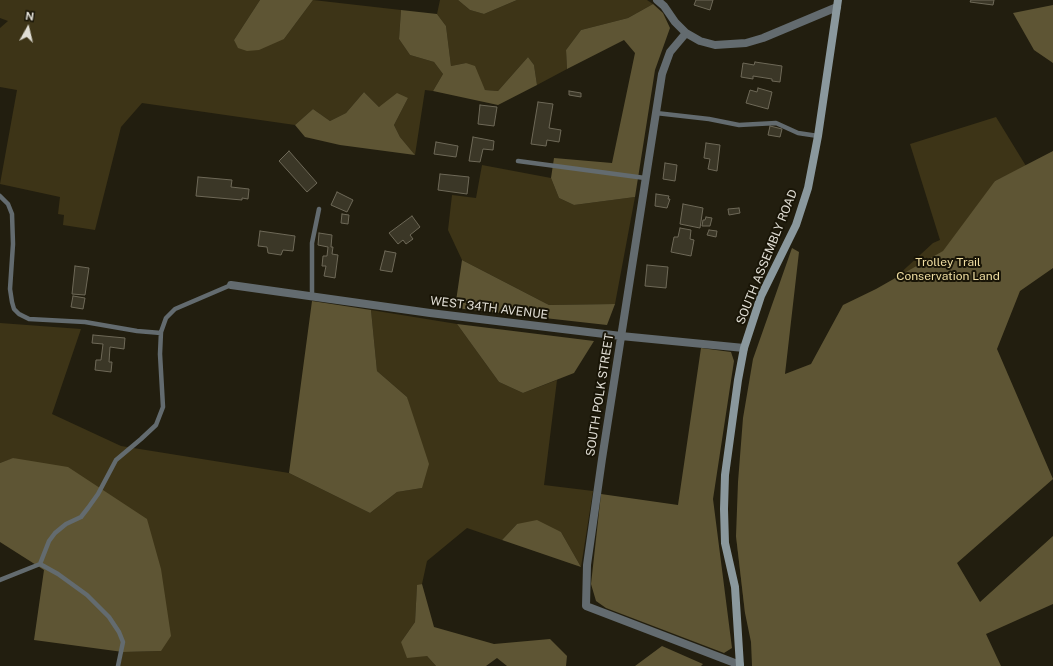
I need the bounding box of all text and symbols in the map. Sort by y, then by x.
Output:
north arrow [8,8,48,48]
text: N [25,10,35,23]
street label: SOUTH ASSEMBLY ROAD [733,187,801,327]
park label: Trolley Trail Conservation Land [896,255,1000,283]
street label: WEST 34TH AVENUE [429,294,549,322]
street label: SOUTH POLK STREET [583,333,617,457]

